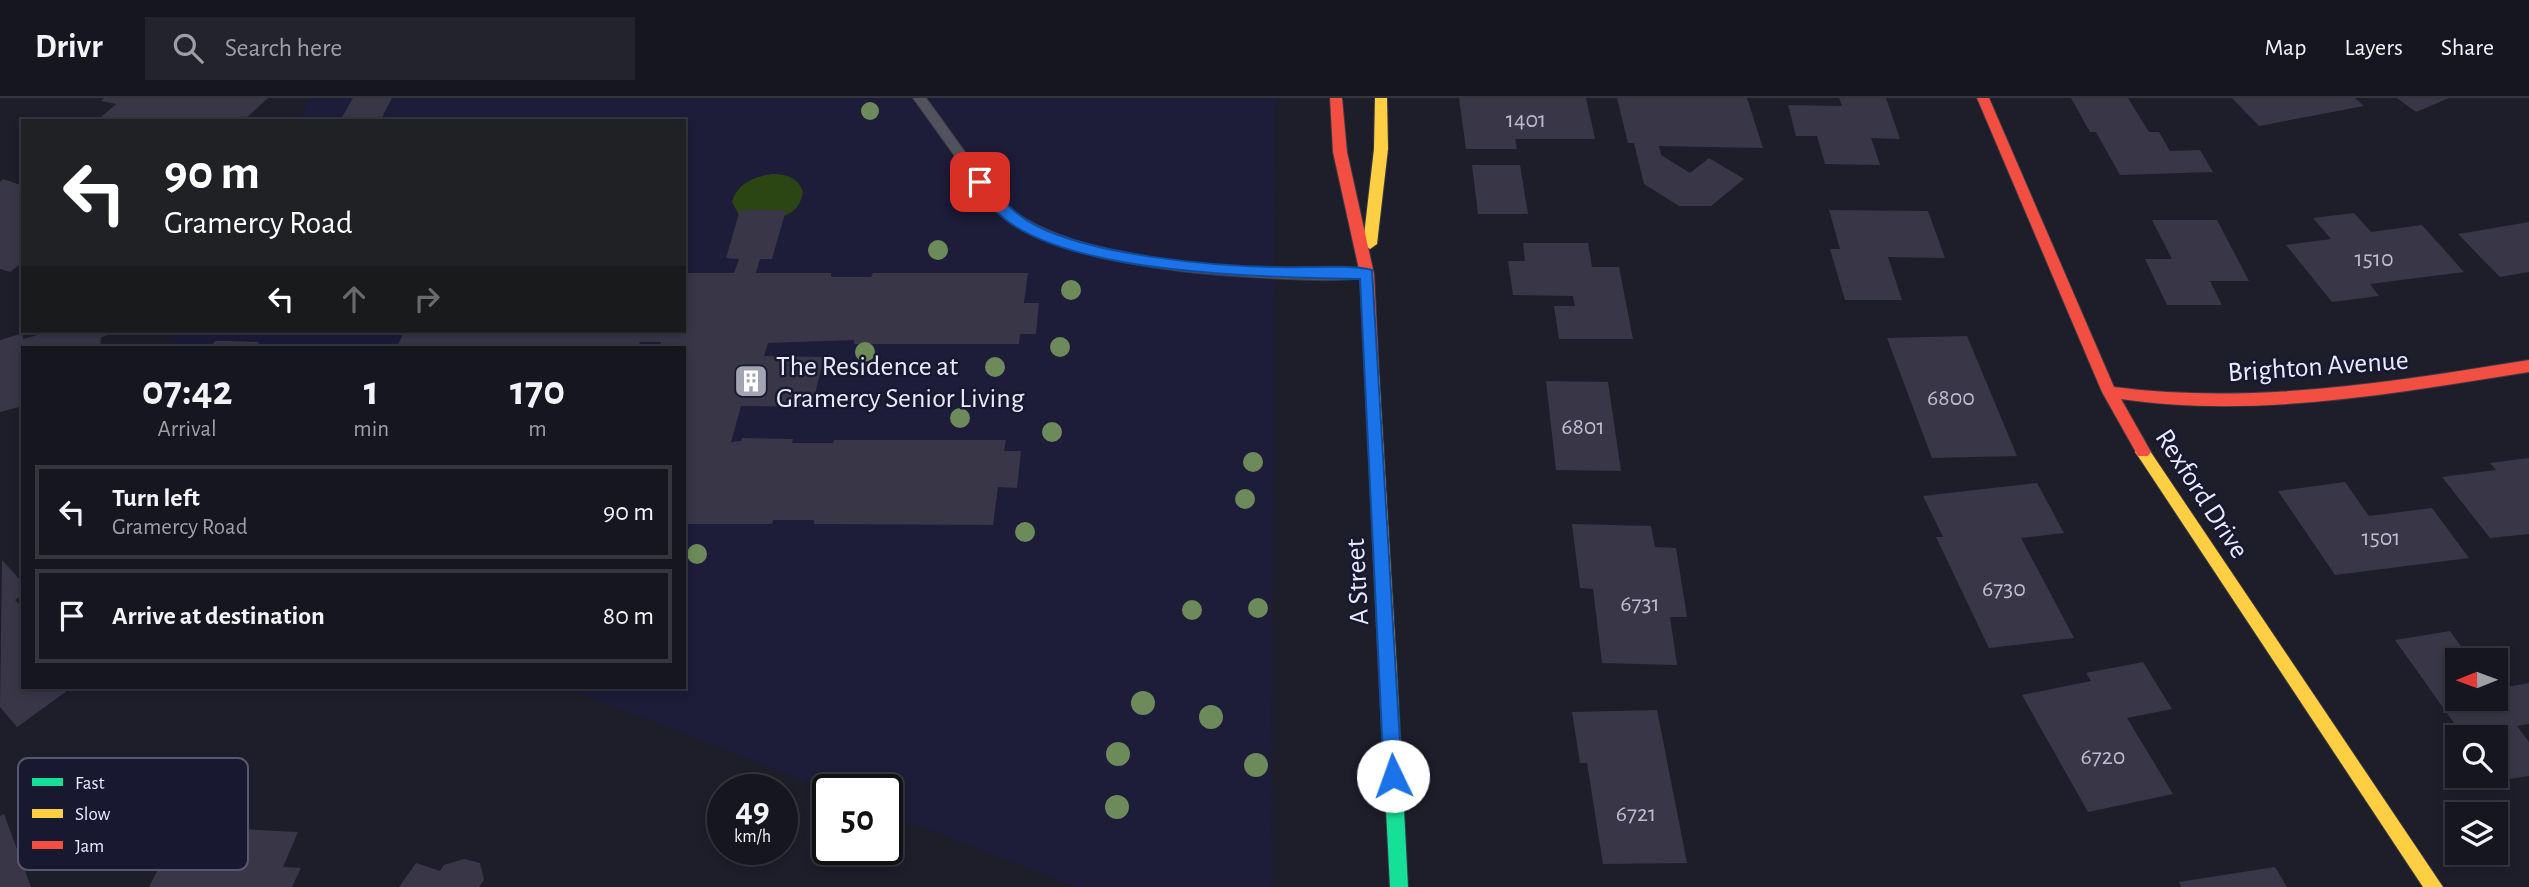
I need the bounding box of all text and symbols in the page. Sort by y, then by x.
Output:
search box [145,17,635,80]
icon: search [169,29,207,67]
text: Drivr [35,31,103,64]
text: Search here [225,35,342,61]
text: Map [2264,36,2306,60]
text: Layers [2344,36,2403,60]
text: Share [2441,36,2494,60]
house number: 1401 [1506,108,1546,132]
icon: left [49,147,140,238]
text: 90 m [164,149,260,198]
pin [950,152,1010,212]
icon: arrive [961,163,999,201]
text: Gramercy Road [164,207,353,239]
house number: 1510 [2354,247,2394,271]
icon: left [262,280,300,318]
icon: ahead [335,280,373,318]
icon: right [408,280,446,318]
street label: Brighton Avenue [2227,347,2410,387]
place label: The Residence at Gramercy Senior Living [776,353,1025,413]
building icon: The Residence at Gramercy Senior Living [732,362,770,400]
text: 07:42 [142,370,232,412]
text: 1 [364,370,379,412]
text: 170 [510,370,565,412]
house number: 6800 [1927,386,1975,410]
house number: 6801 [1561,415,1605,439]
text: Arrival [158,418,217,441]
text: min [353,418,389,441]
text: m [528,418,547,441]
street label: Rexford Drive [2149,425,2253,564]
text: Turn left [112,485,200,511]
icon: left [53,493,91,531]
text: 90 m [603,499,654,525]
text: Gramercy Road [112,516,248,539]
house number: 1501 [2361,526,2401,550]
street label: A Street [1342,538,1374,626]
house number: 6730 [1982,577,2026,601]
house number: 6731 [1620,592,1660,616]
icon: arrive [53,597,91,635]
text: Arrive at destination [112,603,325,629]
text: 80 m [603,603,654,629]
north arrow [2445,648,2508,710]
map controls [2445,648,2508,865]
button: search [2445,725,2508,788]
position arrow [1356,739,1430,813]
house number: 6720 [2081,745,2125,769]
legend [18,758,248,870]
text: Fast [75,774,105,793]
speed limit sign: 50 [812,774,903,865]
text: 49 [735,793,770,828]
house number: 6721 [1616,802,1656,826]
button: layers [2445,802,2508,865]
text: Slow [75,805,111,824]
text: km/h [734,828,771,846]
text: Jam [75,837,104,856]

